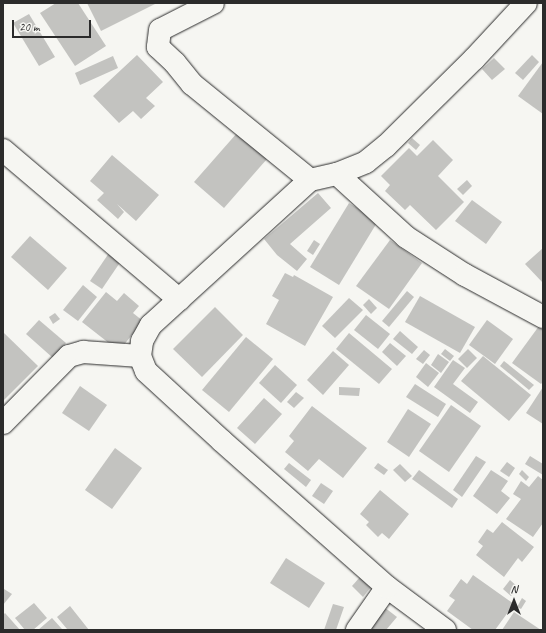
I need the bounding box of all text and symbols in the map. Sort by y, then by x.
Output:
scale bar [14,12,93,38]
text: 20 m [19,19,39,35]
north arrow [494,581,534,621]
text: N [511,582,517,596]

